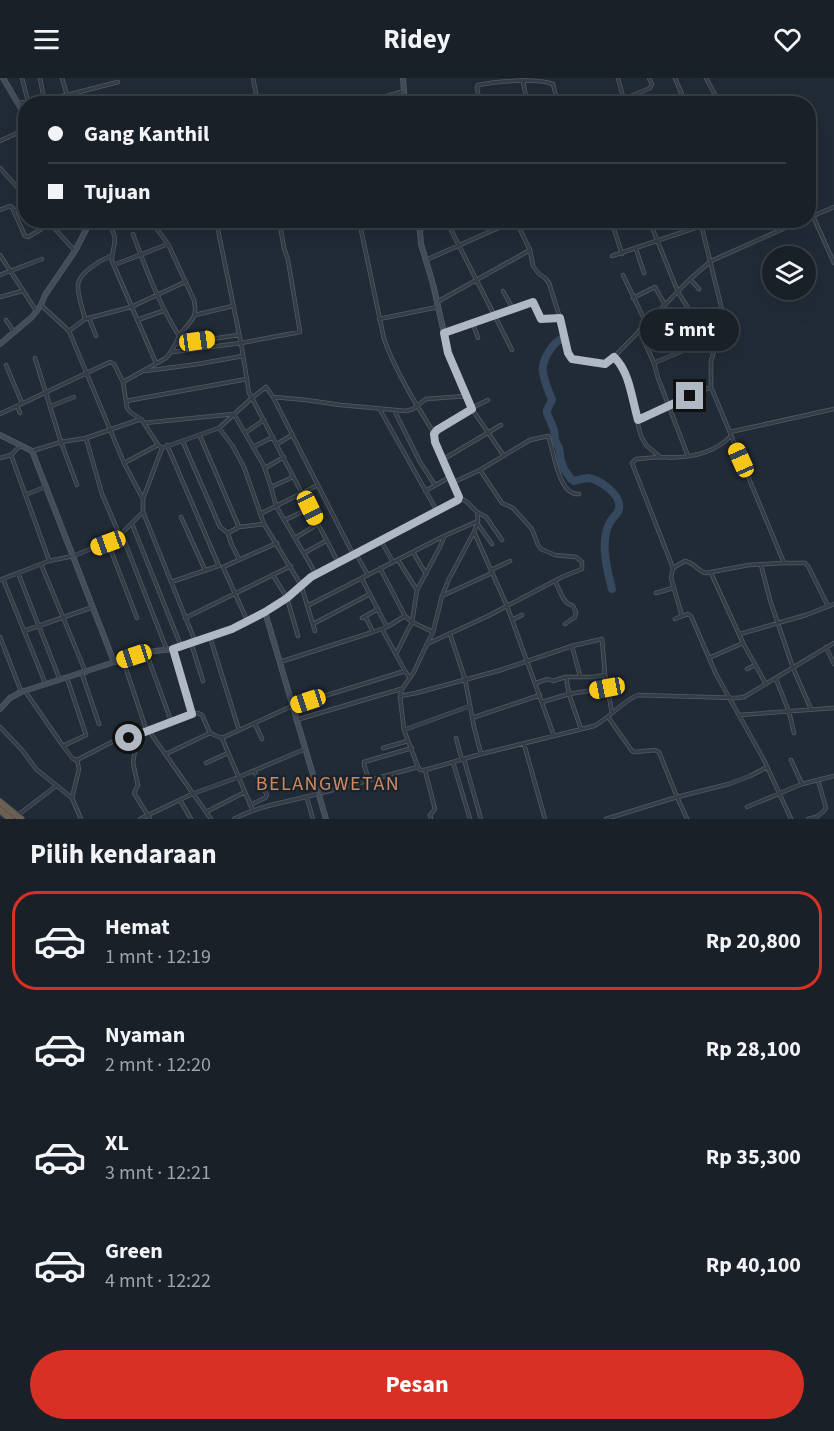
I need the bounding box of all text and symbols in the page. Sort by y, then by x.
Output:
text: Ridey [383,20,451,59]
icon: menu [30,23,63,56]
icon: heart [771,23,804,56]
text: Gang Kanthil [84,118,209,150]
text: Tujuan [84,176,151,208]
map controls [762,246,816,300]
button: layers [762,246,816,300]
callout: 5 mnt [640,309,740,351]
text: 5 mnt [664,316,715,344]
car [178,330,216,352]
route end [676,382,703,409]
car [725,440,757,480]
car [294,488,326,528]
car [88,528,128,558]
car [114,642,154,670]
car [588,676,626,700]
car [288,687,328,715]
route start [115,724,142,751]
district label: BELANGWETAN [256,770,400,798]
text: Pilih kendaraan [30,835,217,874]
text: Hemat [105,911,170,943]
icon: car [33,914,87,968]
text: Rp 20,800 [706,925,801,957]
text: 1 mnt · 12:19 [105,943,211,971]
text: Nyaman [105,1019,185,1051]
icon: car [33,1022,87,1076]
text: Rp 28,100 [706,1033,801,1065]
text: 2 mnt · 12:20 [105,1051,211,1079]
text: XL [105,1127,129,1159]
icon: car [33,1130,87,1184]
text: Rp 35,300 [706,1141,801,1173]
text: 3 mnt · 12:21 [105,1159,211,1187]
text: Green [105,1235,163,1267]
icon: car [33,1238,87,1292]
text: Rp 40,100 [706,1249,801,1281]
text: 4 mnt · 12:22 [105,1267,211,1295]
button: Pesan [30,1350,804,1419]

